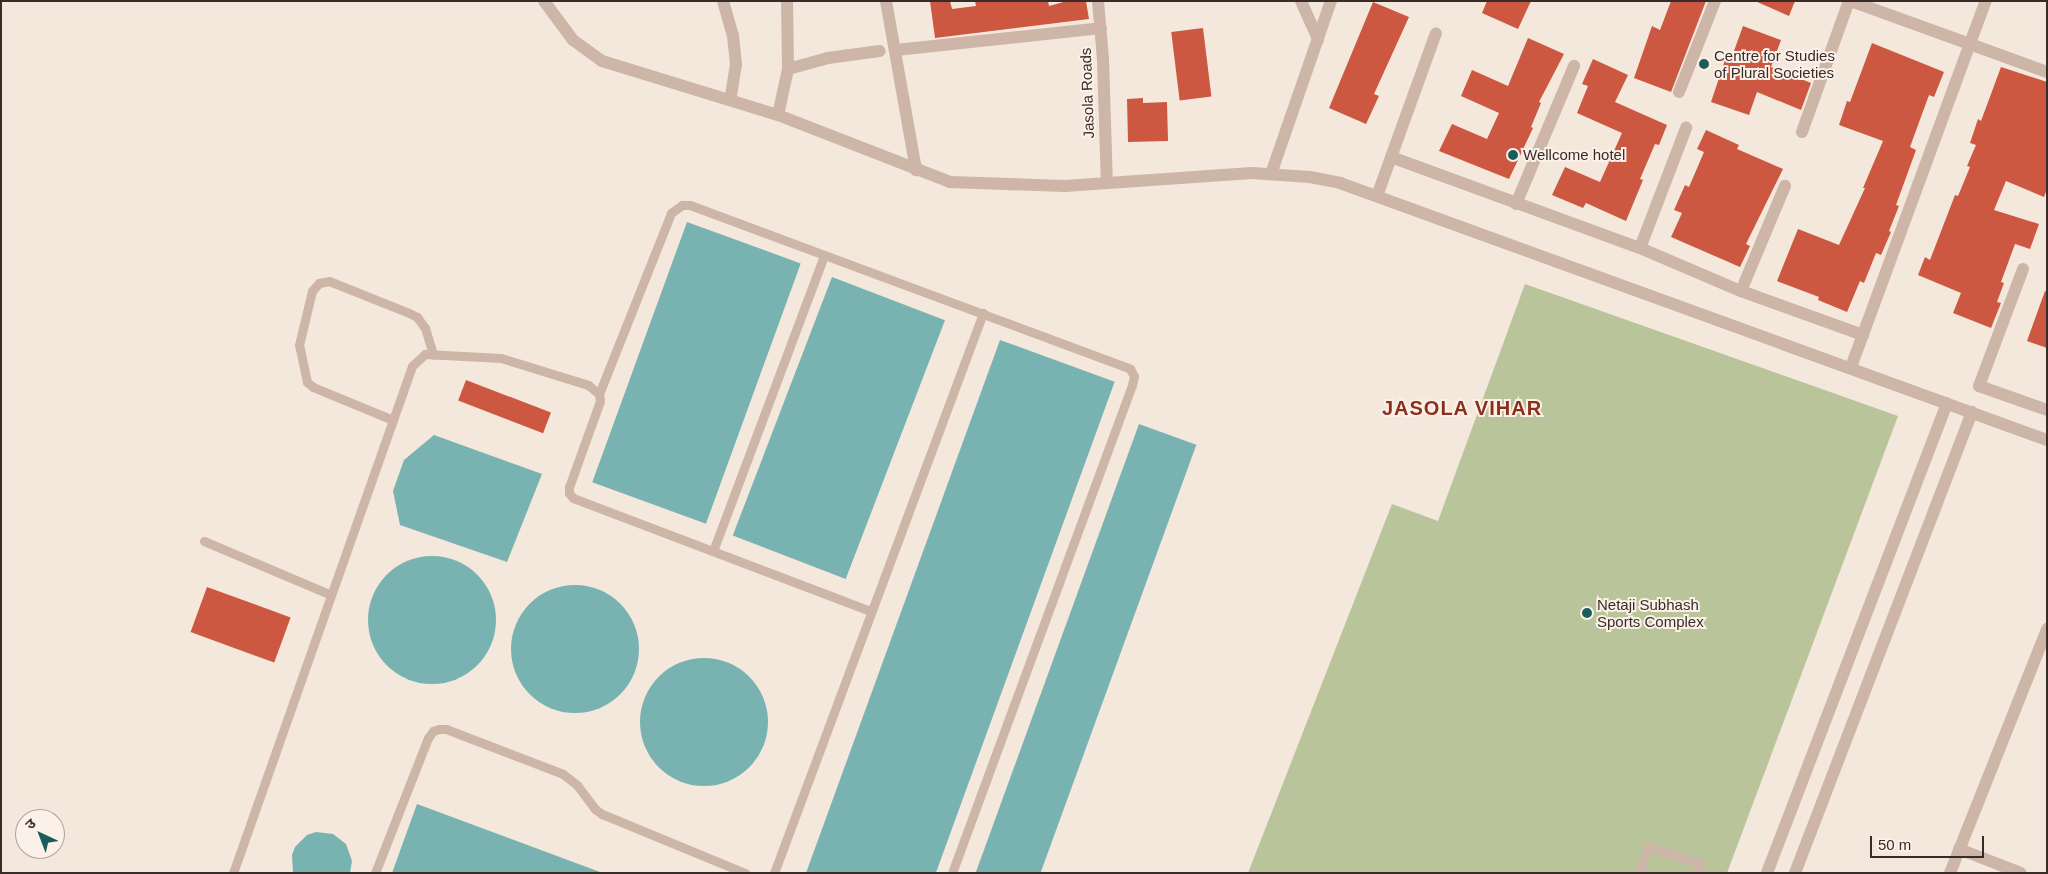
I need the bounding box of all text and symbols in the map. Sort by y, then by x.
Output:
place label: Centre for Studies of Plural Societies [1714,46,1835,81]
street label: Jasola Roads [1076,47,1098,139]
marker: Centre for Studies of Plural Societies [1698,58,1710,70]
place label: Wellcome hotel [1523,146,1625,164]
marker: Wellcome hotel [1507,149,1519,161]
district label: JASOLA VIHAR [1380,396,1544,420]
place label: Netaji Subhash Sports Complex [1597,595,1704,630]
marker: Netaji Subhash Sports Complex [1581,607,1593,619]
north arrow [15,809,65,859]
text: उ [22,815,39,832]
scale bar [1873,826,1987,858]
text: 50 m [1878,836,1911,853]

